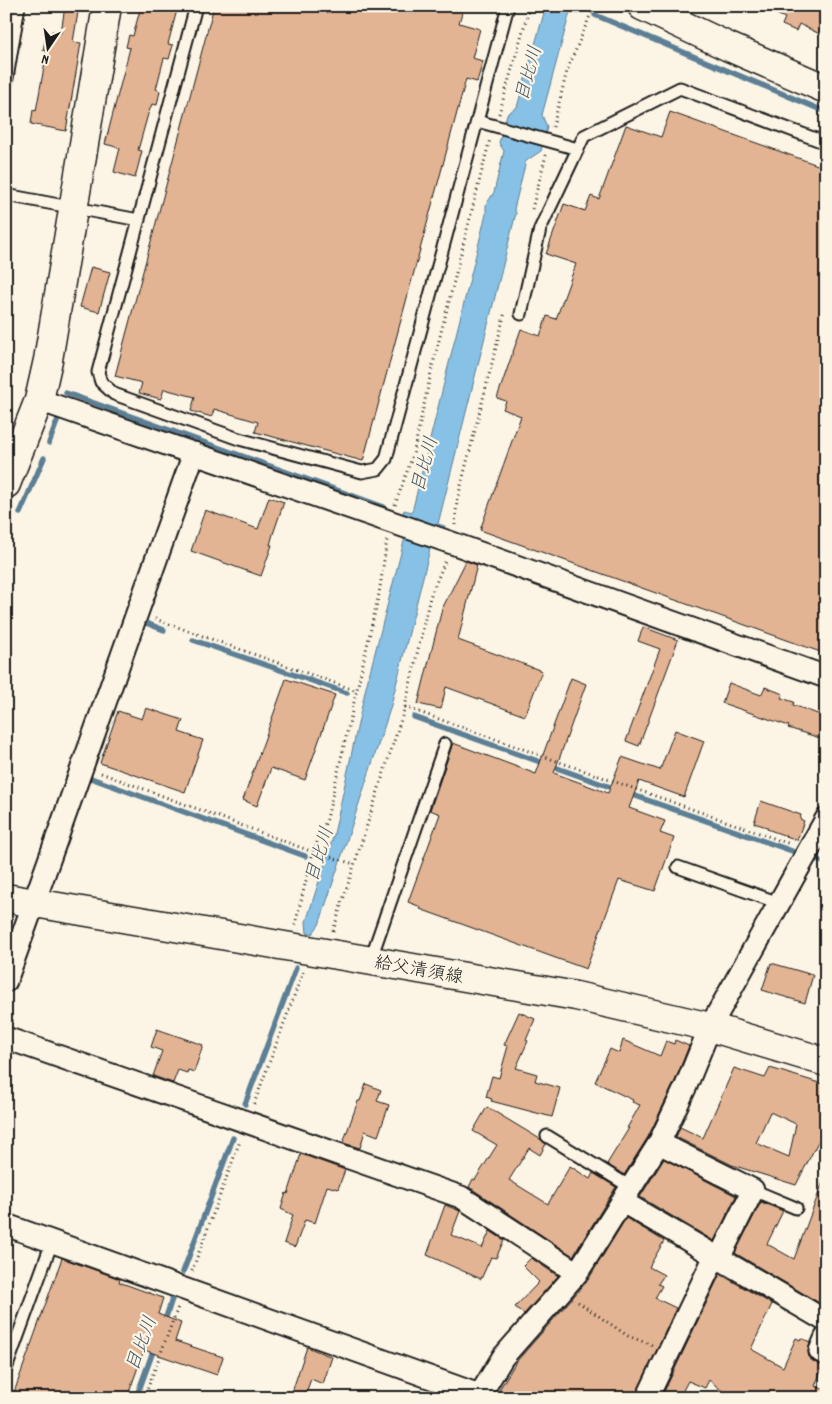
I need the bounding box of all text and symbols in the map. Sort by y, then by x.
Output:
north arrow [22,22,72,72]
water label: 目比川 [510,43,551,105]
text: N [40,48,51,69]
water label: 目比川 [406,434,447,496]
water label: 目比川 [300,824,343,886]
street label: 給父清須線 [372,951,465,992]
water label: 目比川 [121,1313,166,1376]

